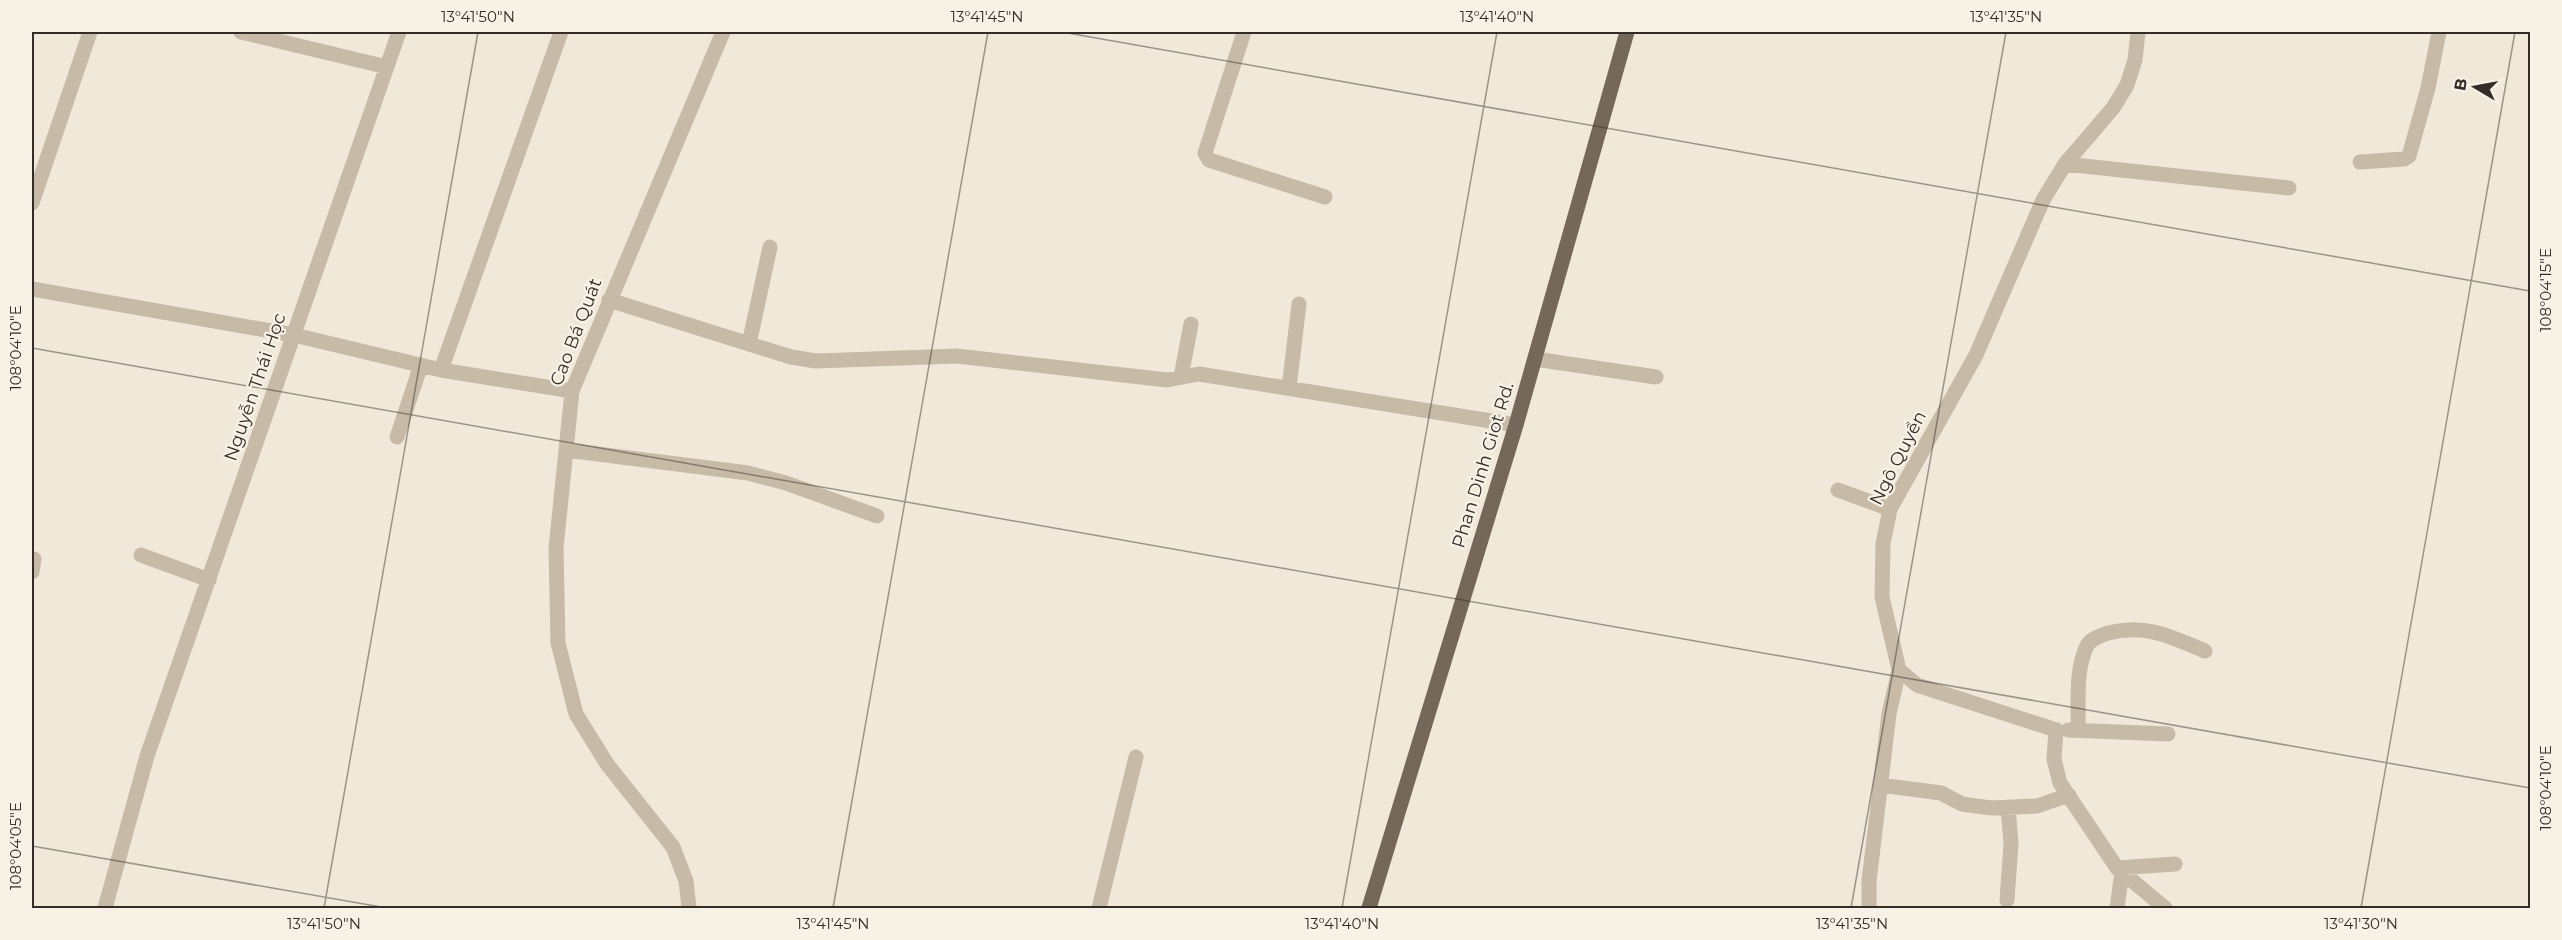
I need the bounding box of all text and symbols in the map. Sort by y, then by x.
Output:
text: 13°41'50"N [441,7,515,26]
text: 13°41'45"N [951,7,1023,26]
text: 13°41'40"N [1460,7,1534,26]
text: 13°41'35"N [1970,7,2042,26]
north arrow [2445,57,2505,117]
text: B [2450,77,2471,92]
text: 108°04'15"E [2536,248,2555,332]
street label: Cao Bá Quát [545,275,607,389]
text: 108°04'10"E [6,305,25,391]
street label: Nguyễn Thái Học [219,310,291,464]
street label: Phan Dinh Giot Rd. [1447,379,1519,551]
street label: Ngô Quyền [1865,407,1931,509]
text: 108°04'10"E [2536,745,2555,831]
text: 108°04'05"E [6,802,25,890]
text: 13°41'50"N [287,914,361,933]
text: 13°41'45"N [797,914,869,933]
text: 13°41'40"N [1305,914,1379,933]
text: 13°41'35"N [1816,914,1888,933]
text: 13°41'30"N [2324,914,2398,933]

